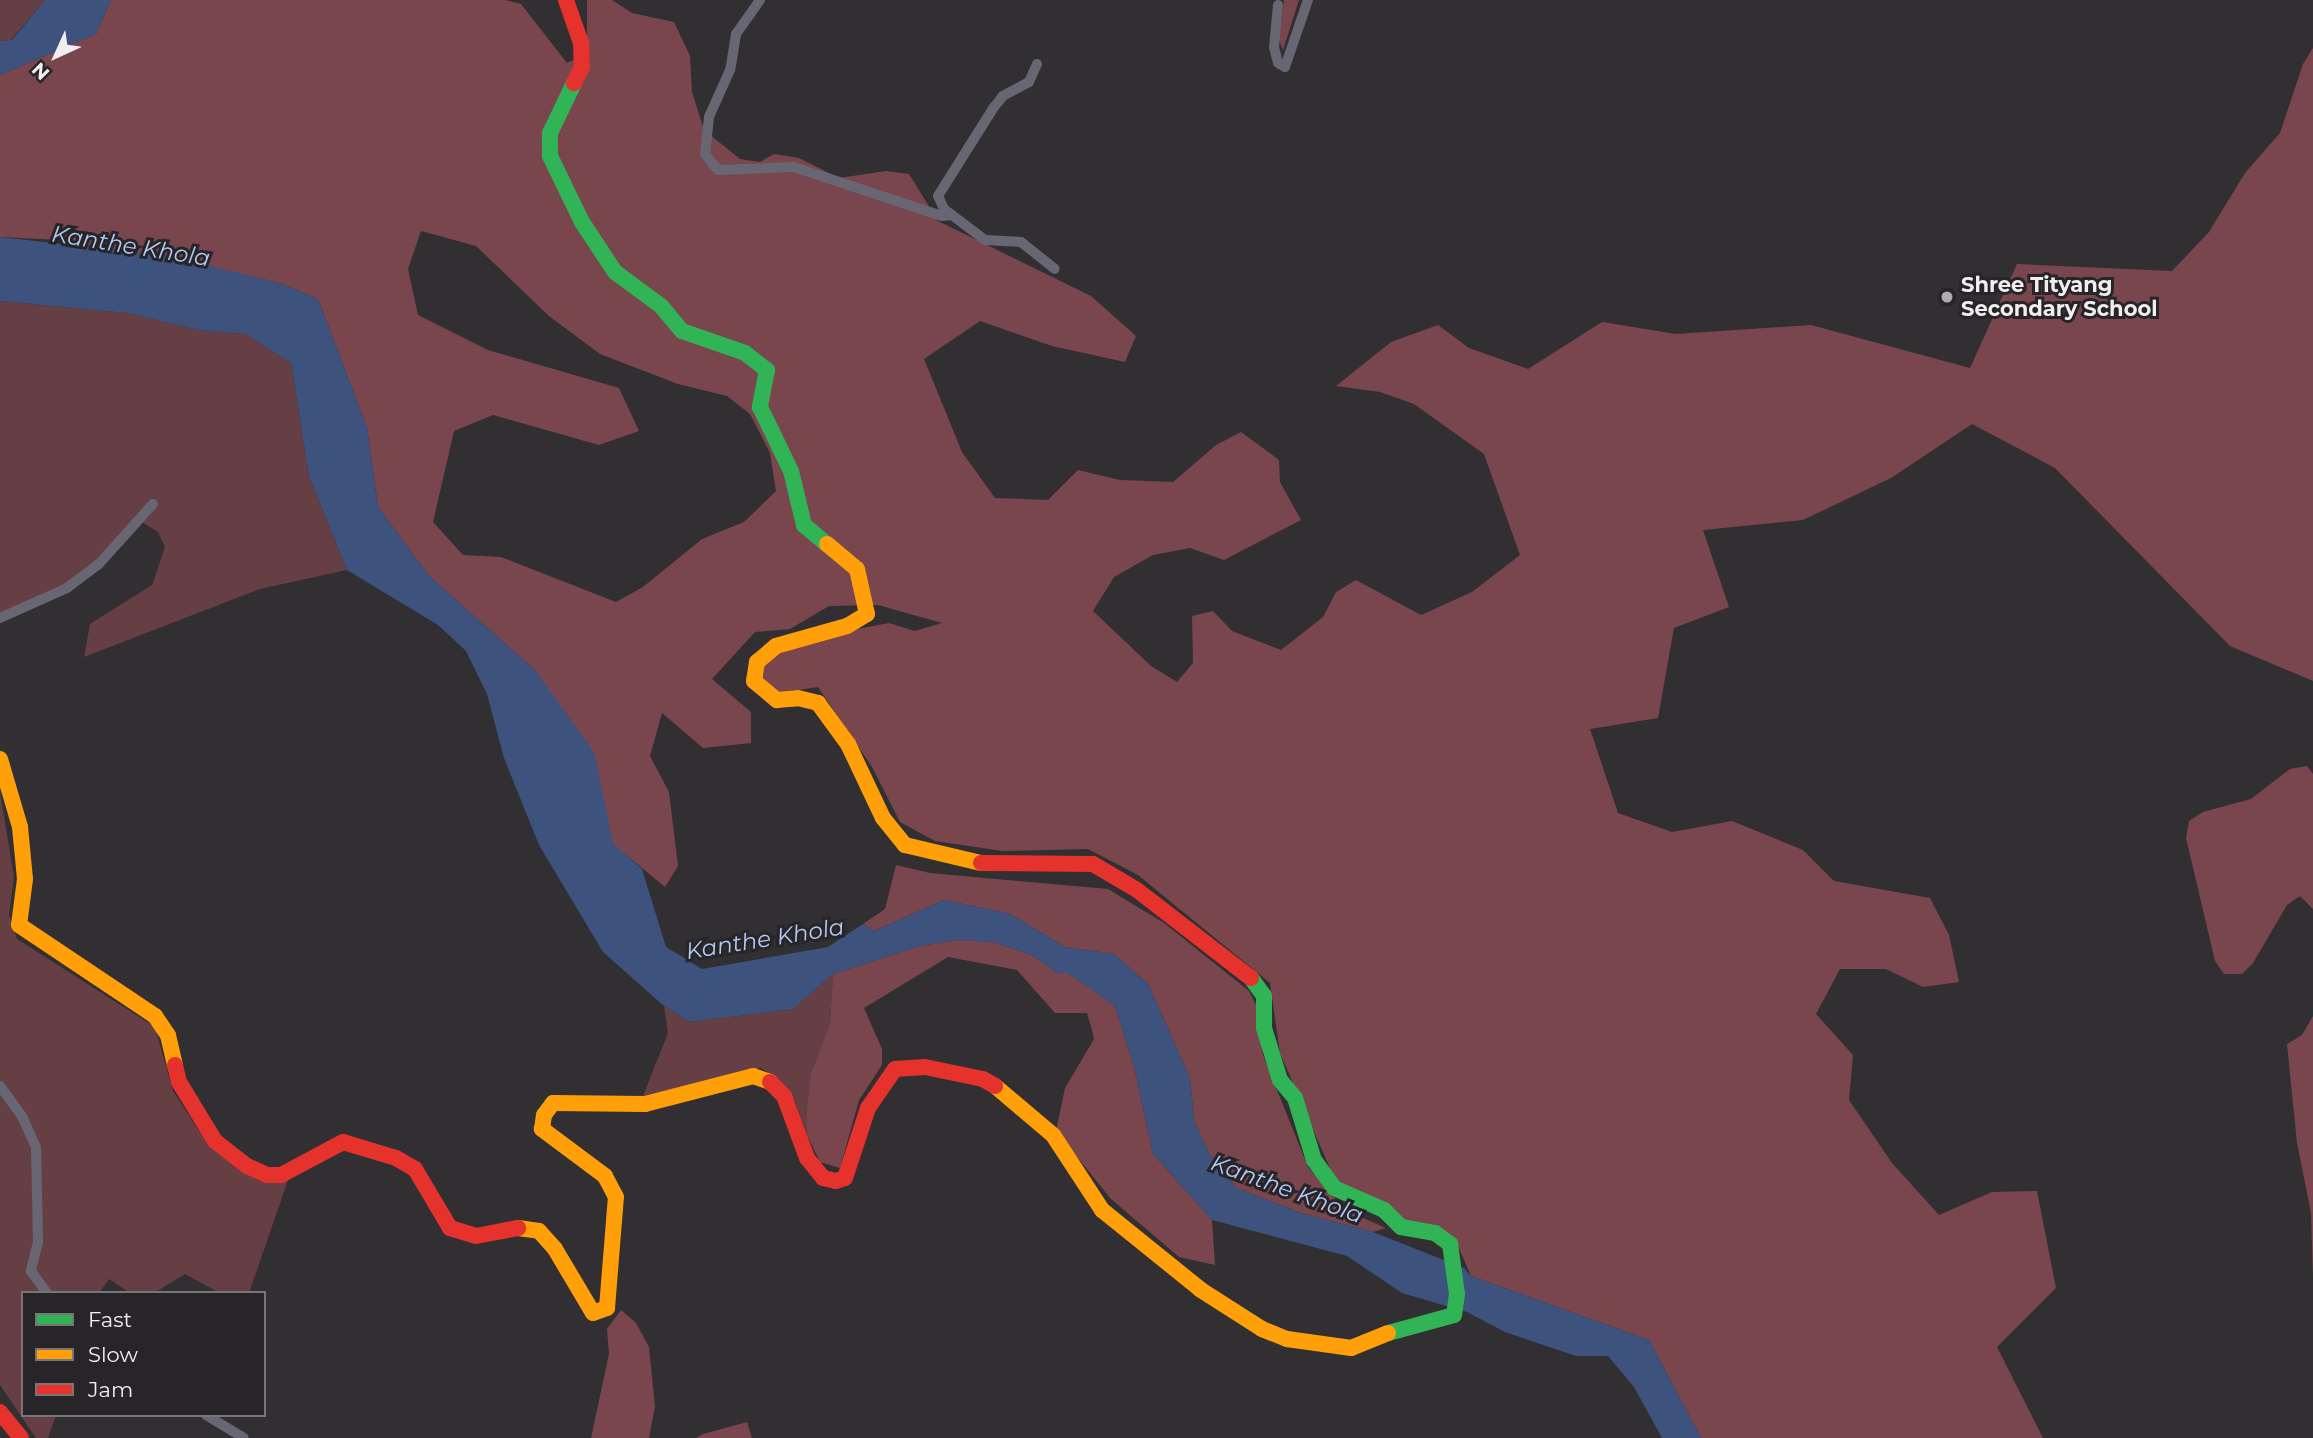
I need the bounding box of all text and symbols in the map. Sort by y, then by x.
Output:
north arrow [21,21,91,91]
text: N [27,58,54,85]
water label: Kanthe Khola [50,220,212,272]
place label: Shree Tityang Secondary School [1961,272,2157,322]
marker: Shree Tityang Secondary School [1939,289,1955,305]
water label: Kanthe Khola [684,913,846,965]
water label: Kanthe Khola [1207,1149,1367,1229]
legend [21,1291,266,1417]
text: Fast [88,1307,132,1332]
text: Slow [88,1342,138,1367]
text: Jam [88,1377,133,1402]

